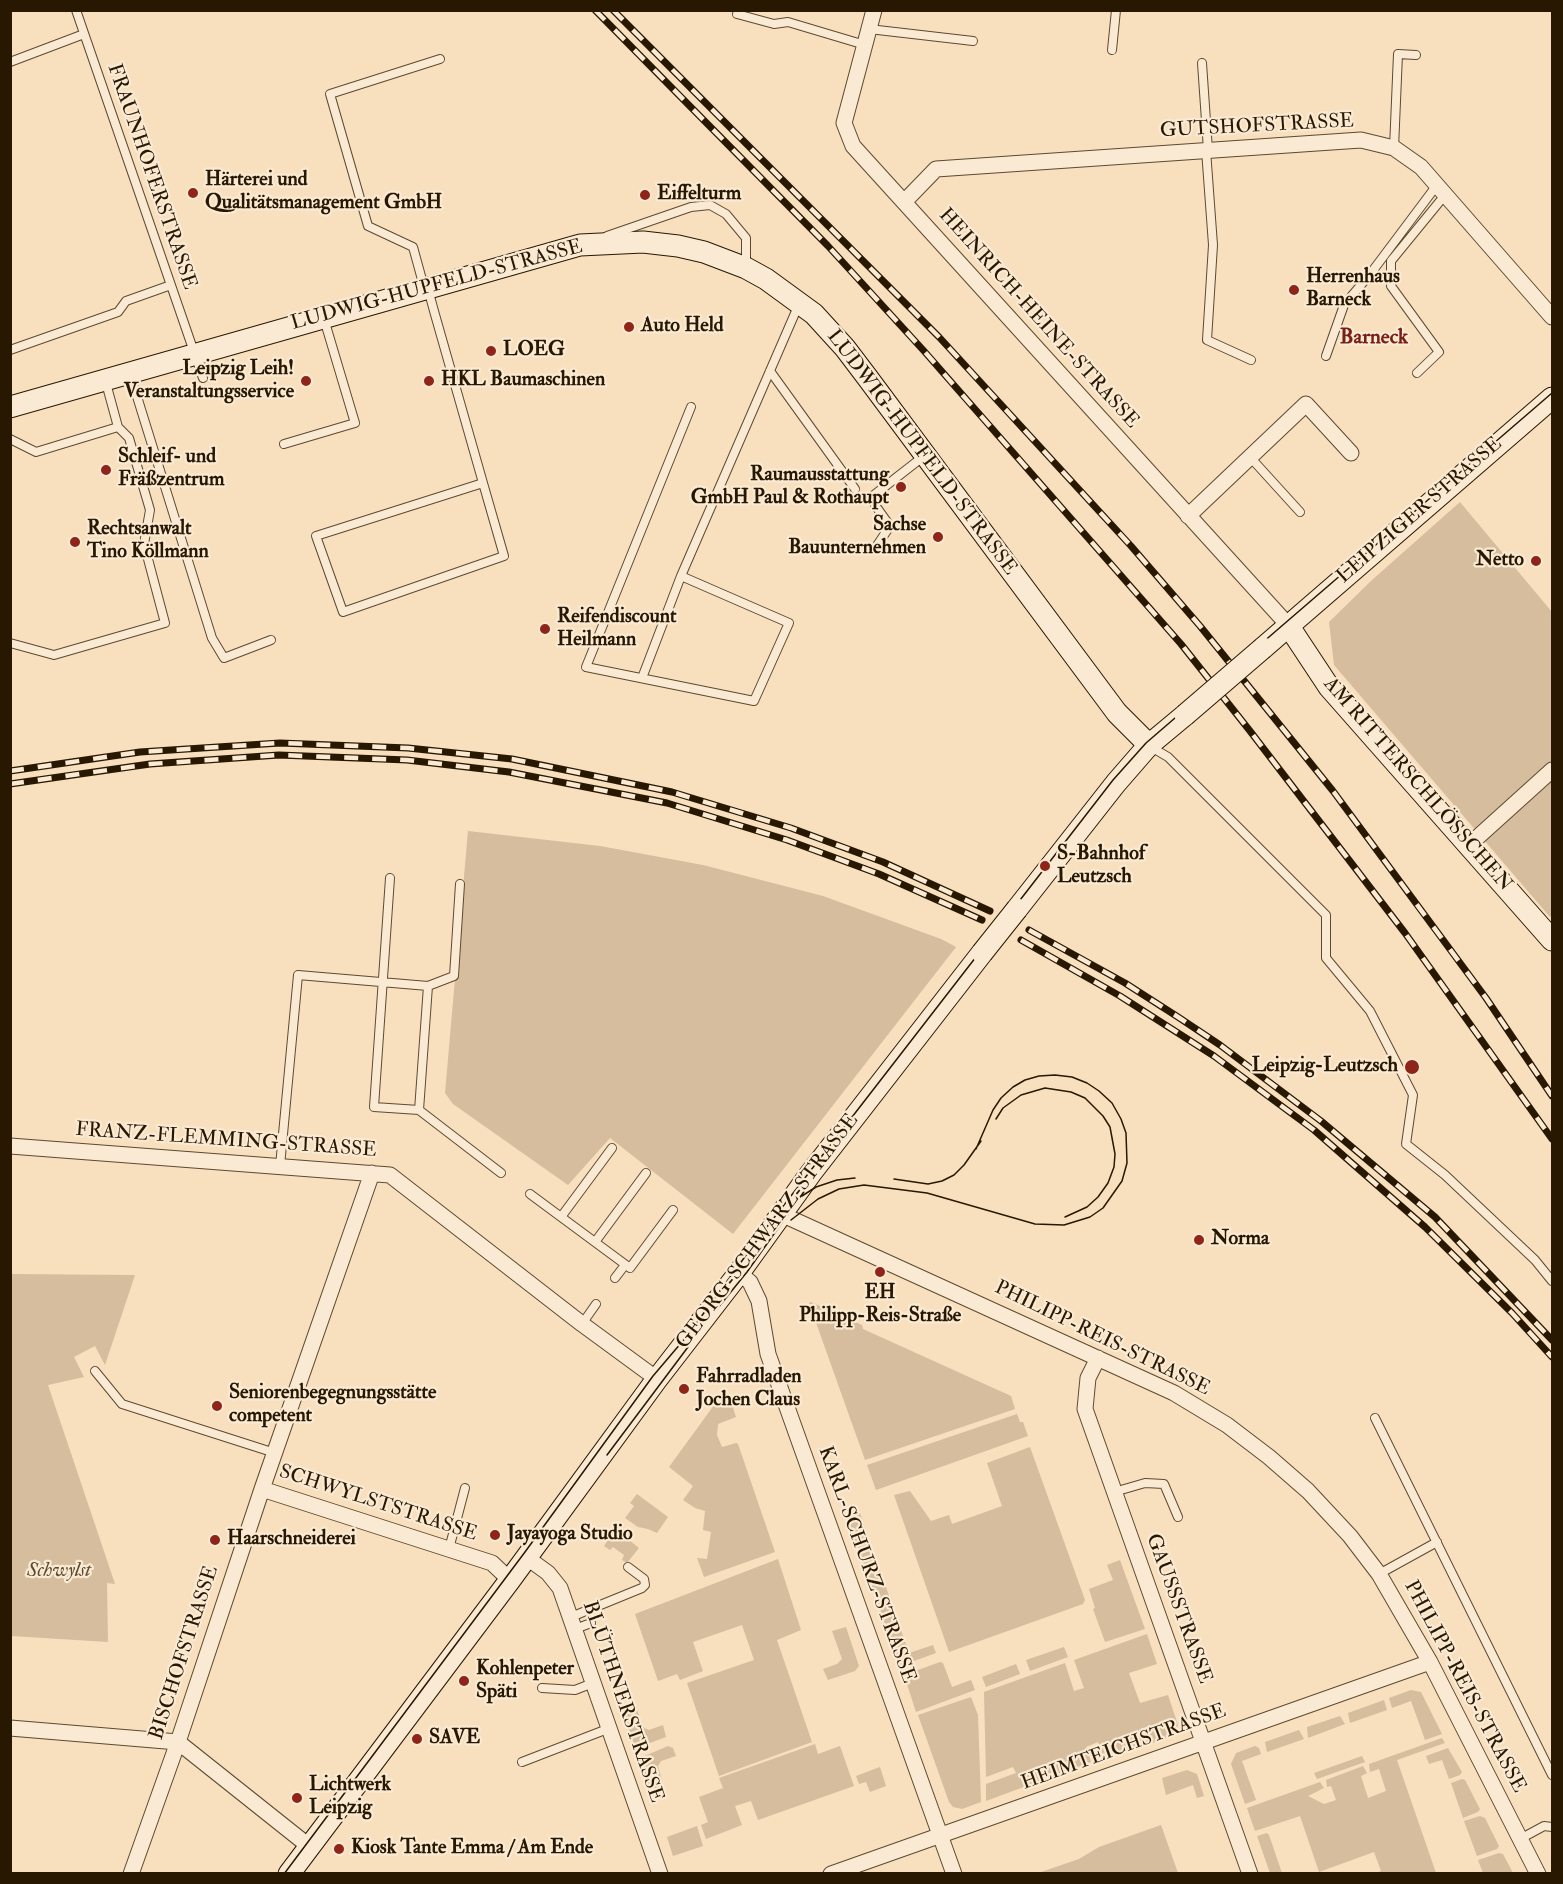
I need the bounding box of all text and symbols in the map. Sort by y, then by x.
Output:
street label: FRAUNHOFERSTRASSE [101,61,201,293]
street label: GUTSHOFSTRASSE [1159,110,1355,144]
place label: Härterei und Qualitätsmanagement GmbH [205,169,442,216]
place label: Eiffelturm [657,183,741,207]
marker: Härterei und Qualitätsmanagement GmbH [186,186,200,200]
marker: Eiffelturm [638,188,652,202]
street label: HEINRICH-HEINE-STRASSE [933,204,1143,434]
street label: LUDWIG-HUPFELD-STRASSE [289,235,585,337]
place label: Herrenhaus Barneck [1306,266,1400,313]
marker: Herrenhaus Barneck [1287,283,1301,297]
place label: Auto Held [641,315,724,339]
marker: Auto Held [622,320,636,334]
district label: Barneck [1340,325,1408,351]
street label: LUDWIG-HUPFELD-STRASSE [821,326,1021,580]
place label: LOEG [503,339,565,363]
marker: LOEG [484,344,498,358]
place label: Leipzig Leih! Veranstaltungsservice [124,358,294,405]
place label: HKL Baumaschinen [441,369,605,393]
marker: Leipzig Leih! Veranstaltungsservice [299,374,313,388]
marker: HKL Baumaschinen [422,374,436,388]
street label: LEIPZIGER STRASSE [1333,433,1507,589]
place label: Schleif- und Fräßzentrum [118,446,224,493]
marker: Schleif- und Fräßzentrum [99,463,113,477]
place label: Raumausstattung GmbH Paul & Rothaupt [691,464,889,511]
marker: Raumausstattung GmbH Paul & Rothaupt [894,480,908,494]
place label: Sachse Bauunternehmen [788,514,926,561]
place label: Rechtsanwalt Tino Köllmann [87,518,209,565]
marker: Sachse Bauunternehmen [931,530,945,544]
marker: Rechtsanwalt Tino Köllmann [68,535,82,549]
place label: Netto [1476,549,1524,573]
marker: Netto [1529,554,1543,568]
place label: Reifendiscount Heilmann [557,606,677,653]
marker: Reifendiscount Heilmann [538,622,552,636]
street label: AM RITTERSCHLÖSSCHEN [1317,673,1517,897]
place label: S-Bahnhof Leutzsch [1057,843,1145,890]
marker: S-Bahnhof Leutzsch [1038,859,1052,873]
place label: Leipzig-Leutzsch [1252,1055,1398,1079]
marker: Leipzig-Leutzsch [1403,1058,1421,1076]
street label: GEORG-SCHWARZ-STRASSE [672,1110,864,1354]
street label: FRANZ-FLEMMING-STRASSE [75,1119,377,1163]
place label: Norma [1211,1228,1269,1252]
marker: Norma [1192,1233,1206,1247]
marker: EH Philipp-Reis-Straße [873,1265,887,1279]
street label: PHILIPP-REIS-STRASSE [990,1276,1214,1402]
place label: EH Philipp-Reis-Straße [799,1282,961,1329]
place label: Fahrradladen Jochen Claus [696,1366,802,1413]
place label: Seniorenbegegnungsstätte competent [229,1382,436,1429]
marker: Fahrradladen Jochen Claus [677,1382,691,1396]
marker: Seniorenbegegnungsstätte competent [210,1399,224,1413]
street label: KARL-SCHURZ-STRASSE [812,1443,920,1687]
street label: SCHWYLSTSTRASSE [276,1461,480,1547]
place label: Jayayoga Studio [507,1523,633,1547]
place label: Haarschneiderei [227,1528,356,1552]
marker: Jayayoga Studio [488,1528,502,1542]
street label: GAUSSSTRASSE [1140,1531,1216,1687]
marker: Haarschneiderei [208,1533,222,1547]
park label: Schwylst [27,1560,91,1584]
street label: BISCHOFSTRASSE [146,1563,224,1743]
street label: PHILIPP-REIS-STRASSE [1398,1577,1530,1797]
street label: BLÜTHNERSTRASSE [576,1598,668,1806]
place label: Kohlenpeter Späti [476,1658,574,1705]
marker: Kohlenpeter Späti [457,1674,471,1688]
street label: HEIMTEICHSTRASSE [1018,1700,1230,1796]
place label: SAVE [429,1727,480,1751]
marker: SAVE [410,1732,424,1746]
place label: Lichtwerk Leipzig [309,1774,391,1821]
marker: Lichtwerk Leipzig [290,1791,304,1805]
place label: Kiosk Tante Emma / Am Ende [351,1837,593,1861]
marker: Kiosk Tante Emma / Am Ende [332,1842,346,1856]

